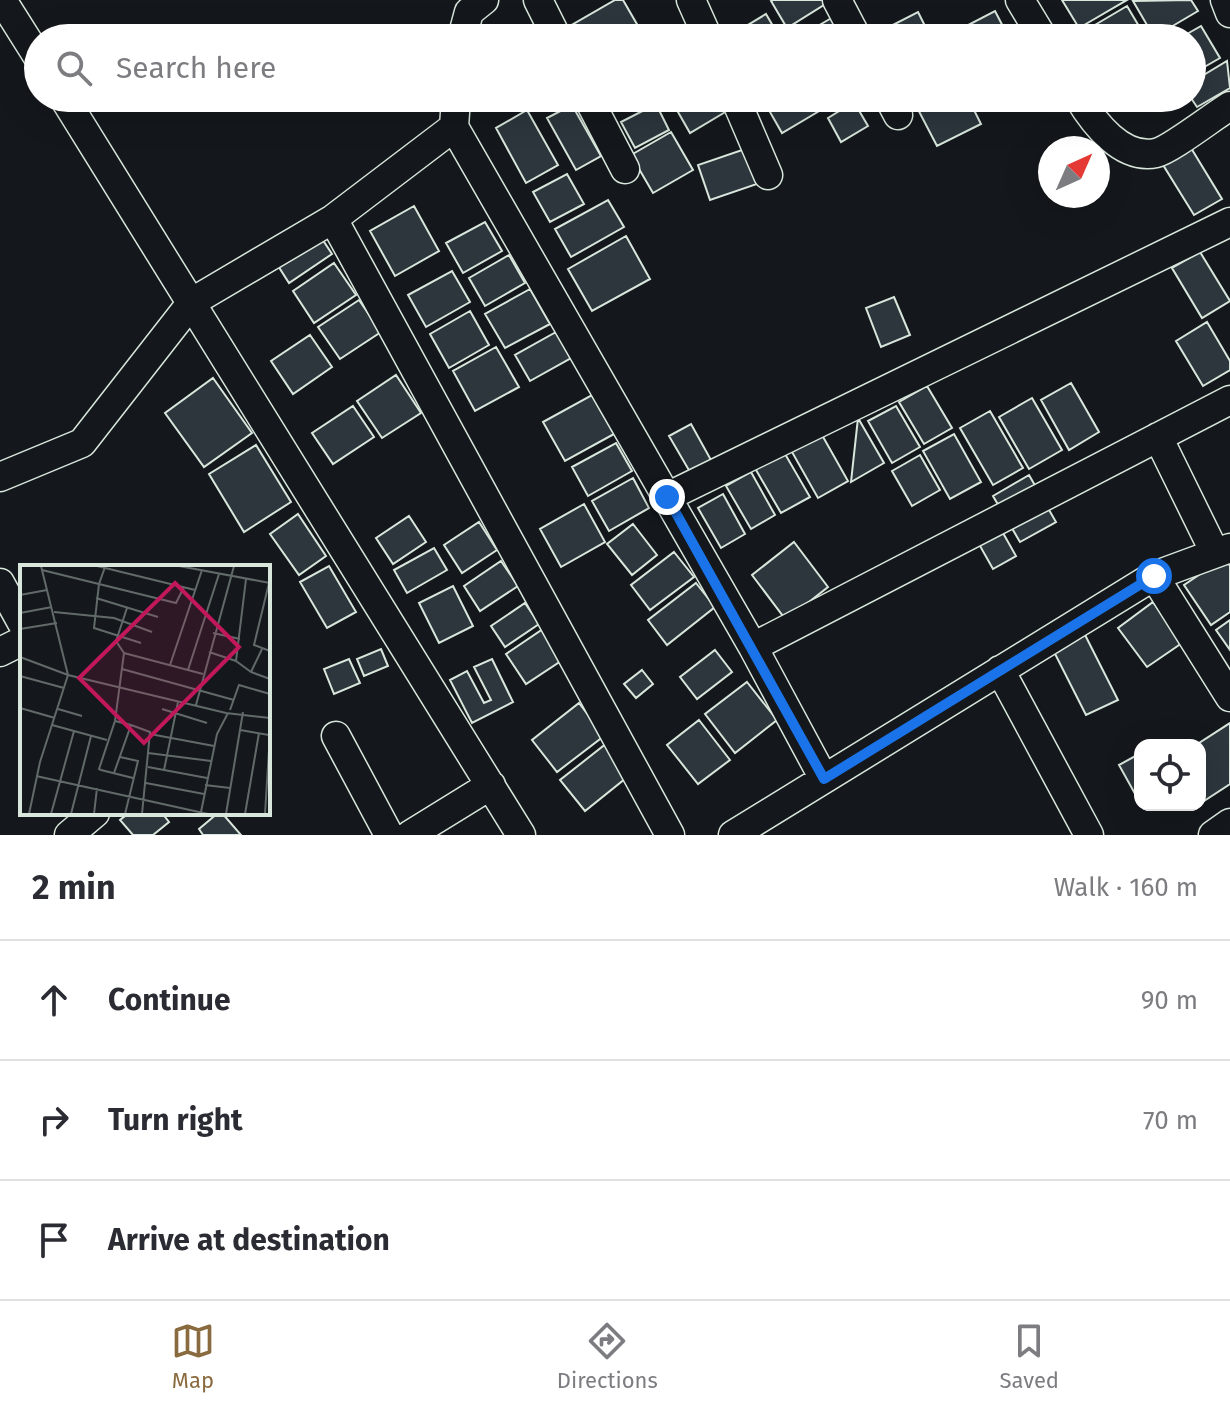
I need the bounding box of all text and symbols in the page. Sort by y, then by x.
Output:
search box [24,24,1206,112]
icon: search [52,46,96,90]
text: Search here [116,50,276,86]
north arrow [1038,136,1110,208]
route end [649,479,685,515]
route start [1136,558,1172,594]
inset map [20,565,270,815]
map controls [1134,739,1206,811]
button: locate [1134,739,1206,811]
text: 2 min [32,867,116,908]
text: Walk · 160 m [1054,872,1198,903]
icon: ahead [32,978,76,1022]
text: Continue [108,982,231,1018]
text: 90 m [1141,985,1198,1016]
icon: right [32,1098,76,1142]
text: Turn right [108,1102,243,1138]
text: 70 m [1143,1105,1198,1136]
icon: arrive [32,1218,76,1262]
text: Arrive at destination [108,1222,390,1258]
tab: Map [171,1319,215,1394]
tab: Directions [557,1319,658,1394]
tab: Saved [1000,1319,1059,1394]

